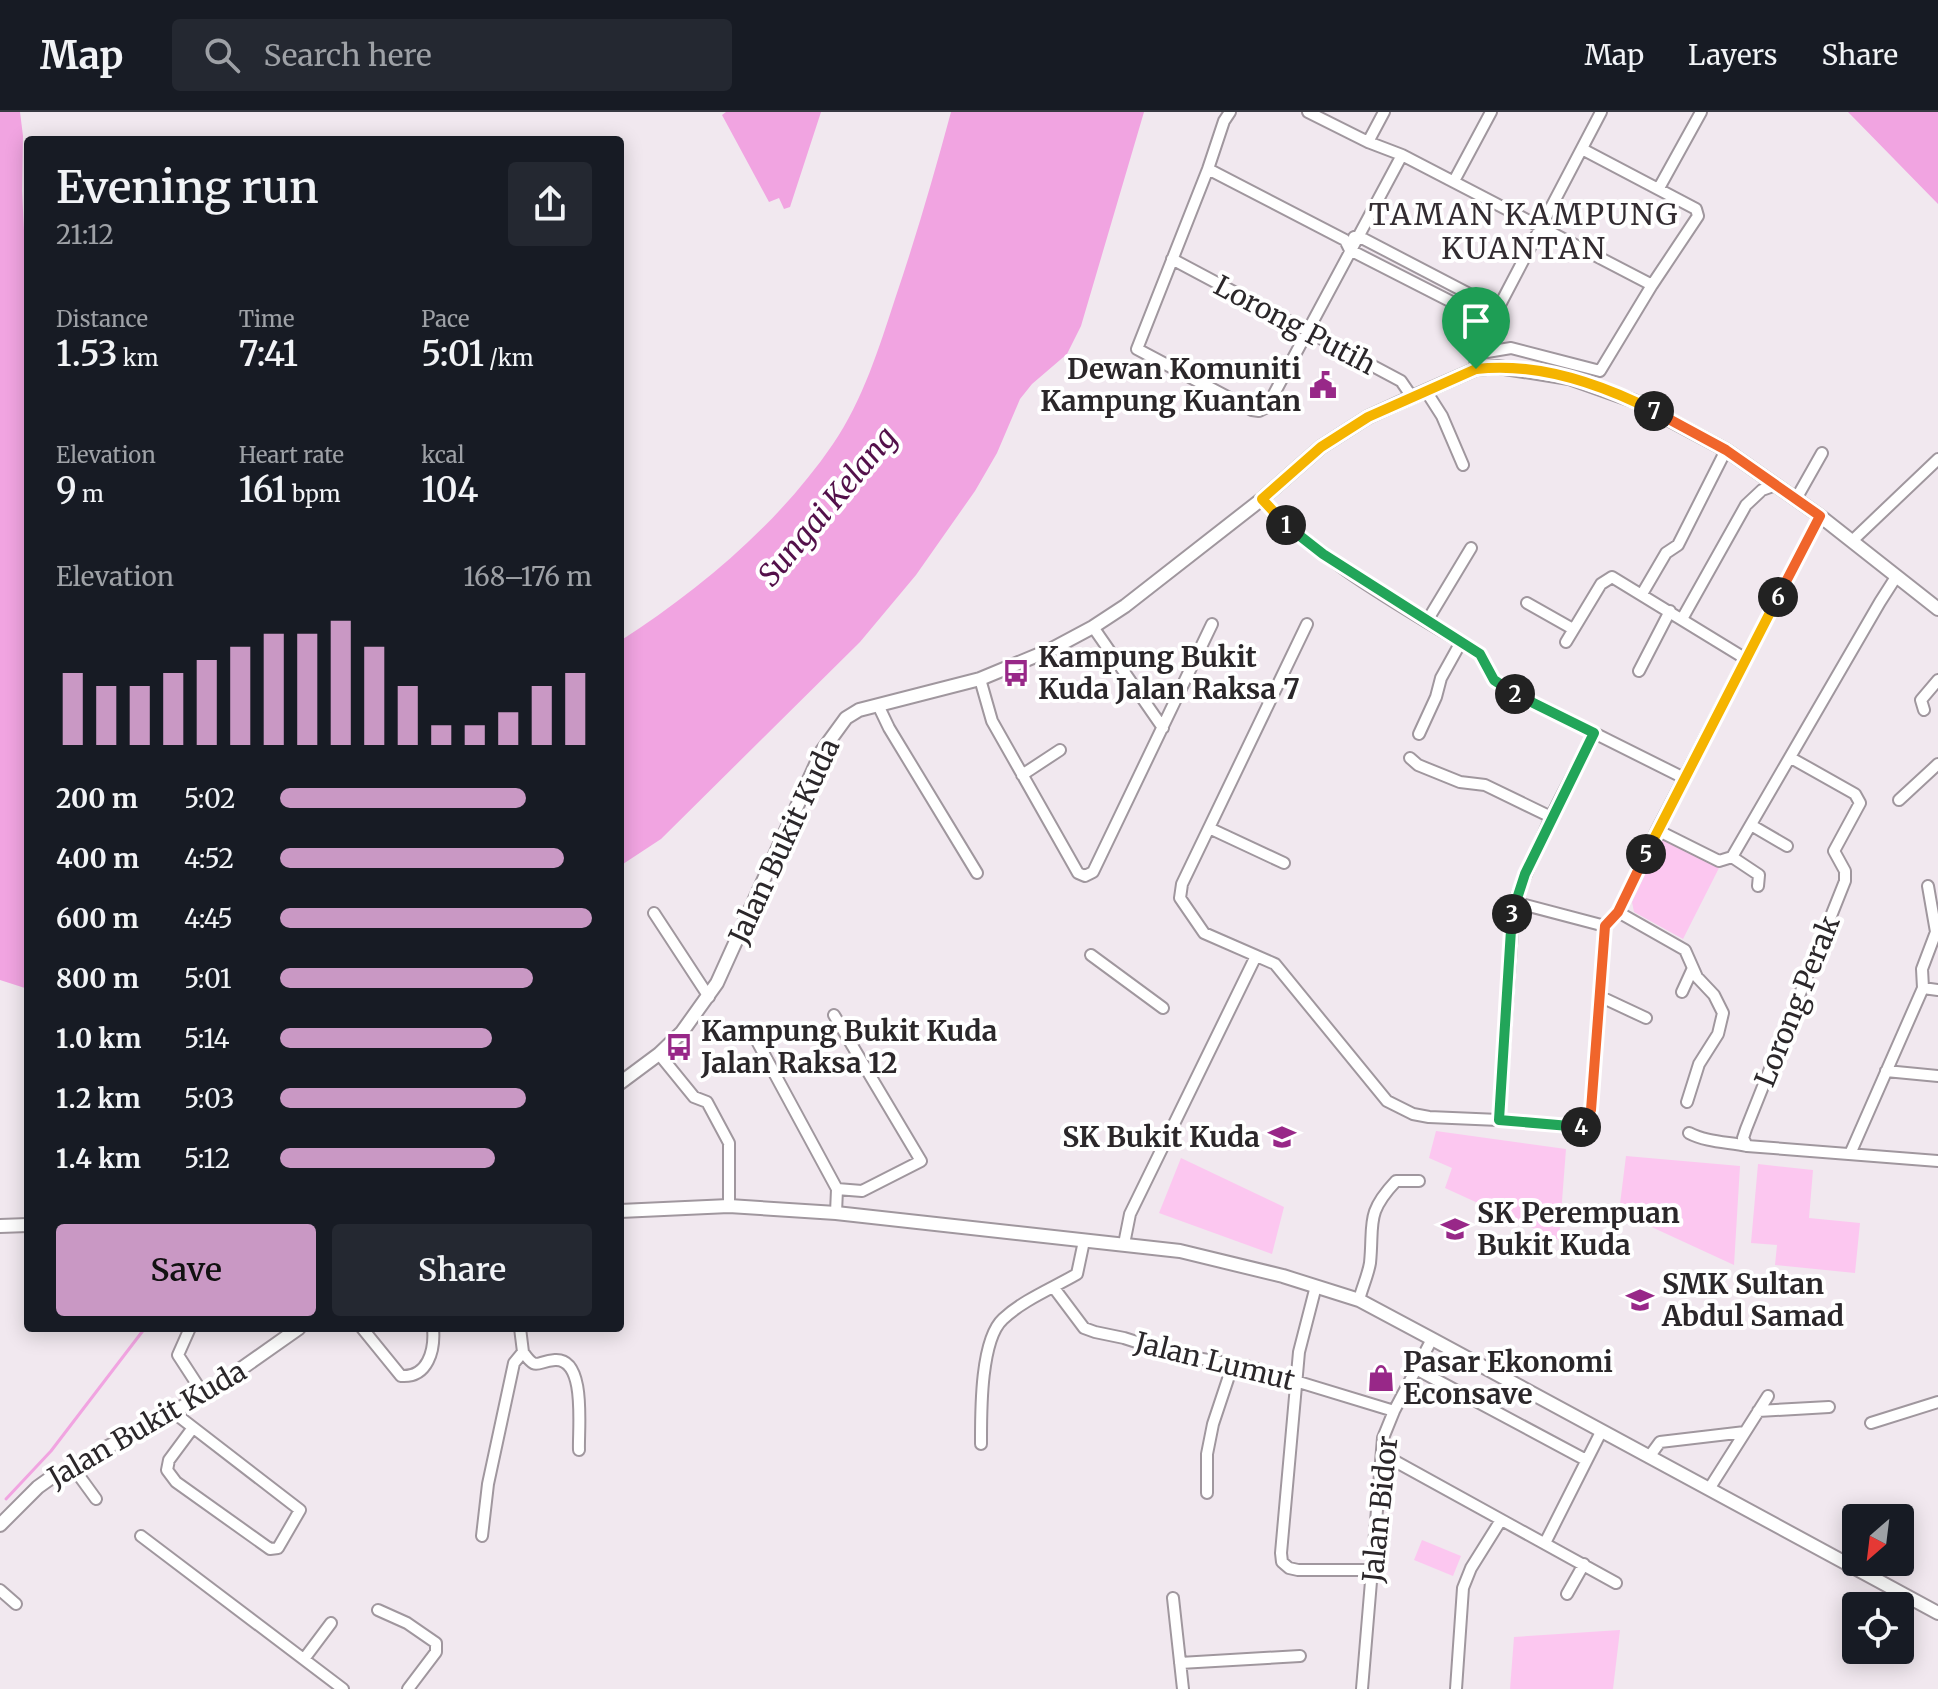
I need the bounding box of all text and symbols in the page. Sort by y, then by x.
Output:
search box [172,19,732,91]
text: Map [40,32,124,79]
icon: search [200,33,244,77]
text: Search here [264,36,432,74]
text: Map [1584,37,1644,73]
text: Layers [1688,37,1777,73]
text: Share [1821,37,1898,73]
text: Evening run [56,160,319,215]
button: share [508,162,592,246]
district label: TAMAN KAMPUNG KUANTAN [1369,195,1679,267]
text: 21:12 [56,218,114,251]
street label: Lorong Putih [1208,267,1382,383]
pin [1442,287,1510,369]
icon: arrive [1454,299,1498,343]
text: Distance [56,305,148,333]
text: Time [239,305,294,333]
text: Pace [421,305,469,333]
text: 1.53 [56,333,118,375]
text: 7:41 [239,333,298,375]
text: 5:01 [421,333,484,375]
text: km [118,344,159,372]
text: /km [484,344,534,372]
place label: Dewan Komuniti Kampung Kuantan [1040,351,1301,419]
public building icon: Dewan Komuniti Kampung Kuantan [1308,370,1338,400]
pin: 7 [1634,391,1674,431]
text: 7 [1647,397,1661,425]
water label: Sungai Kelang [750,419,904,593]
text: Elevation [56,441,156,469]
text: Heart rate [239,441,344,469]
text: kcal [421,441,465,469]
text: 9 [56,469,77,511]
text: 161 [239,469,287,511]
text: 104 [421,469,478,511]
text: m [77,480,104,508]
text: bpm [287,480,341,508]
pin: 1 [1266,505,1306,545]
text: 1 [1281,511,1291,539]
text: Elevation [56,560,174,593]
text: 168–176 m [463,560,592,593]
pin: 6 [1758,577,1798,617]
text: 6 [1771,583,1785,611]
place label: Kampung Bukit Kuda Jalan Raksa 7 [1038,639,1300,707]
bus stop icon: Kampung Bukit Kuda Jalan Raksa 7 [1001,658,1031,688]
pin: 2 [1495,674,1535,714]
text: 2 [1509,680,1521,708]
street label: Jalan Bukit Kuda [720,733,847,950]
text: 200 m [56,782,138,815]
text: 5:02 [184,782,235,815]
pin: 5 [1626,834,1666,874]
text: 5 [1640,840,1652,868]
text: 400 m [56,842,139,875]
text: 4:52 [184,842,234,875]
pin: 3 [1492,894,1532,934]
text: 3 [1506,900,1518,928]
text: 600 m [56,902,139,935]
text: 4:45 [184,902,233,935]
street label: Lorong Perak [1746,910,1848,1092]
text: 800 m [56,962,139,995]
text: 5:01 [184,962,231,995]
place label: Kampung Bukit Kuda Jalan Raksa 12 [700,1013,998,1081]
text: 1.0 km [56,1022,141,1055]
text: 5:14 [184,1022,230,1055]
bus stop icon: Kampung Bukit Kuda Jalan Raksa 12 [664,1032,694,1062]
text: 1.2 km [56,1082,141,1115]
text: 5:03 [184,1082,234,1115]
pin: 4 [1561,1107,1601,1147]
text: 4 [1574,1113,1588,1141]
place label: SK Bukit Kuda [1062,1119,1260,1155]
school or university icon: SK Bukit Kuda [1267,1122,1297,1152]
text: 1.4 km [56,1142,141,1175]
text: 5:12 [184,1142,230,1175]
place label: SK Perempuan Bukit Kuda [1477,1195,1680,1263]
school or university icon: SK Perempuan Bukit Kuda [1440,1214,1470,1244]
button: Save [56,1224,316,1316]
button: Share [332,1224,592,1316]
place label: SMK Sultan Abdul Samad [1661,1266,1844,1334]
school or university icon: SMK Sultan Abdul Samad [1625,1285,1655,1315]
street label: Jalan Lumut [1130,1324,1299,1398]
place label: Pasar Ekonomi Econsave [1403,1344,1613,1412]
street label: Jalan Bukit Kuda [41,1353,252,1496]
shop icon: Pasar Ekonomi Econsave [1366,1363,1396,1393]
street label: Jalan Bidor [1354,1434,1406,1585]
north arrow [1842,1504,1914,1576]
map controls [1842,1504,1914,1664]
button: locate [1842,1592,1914,1664]

